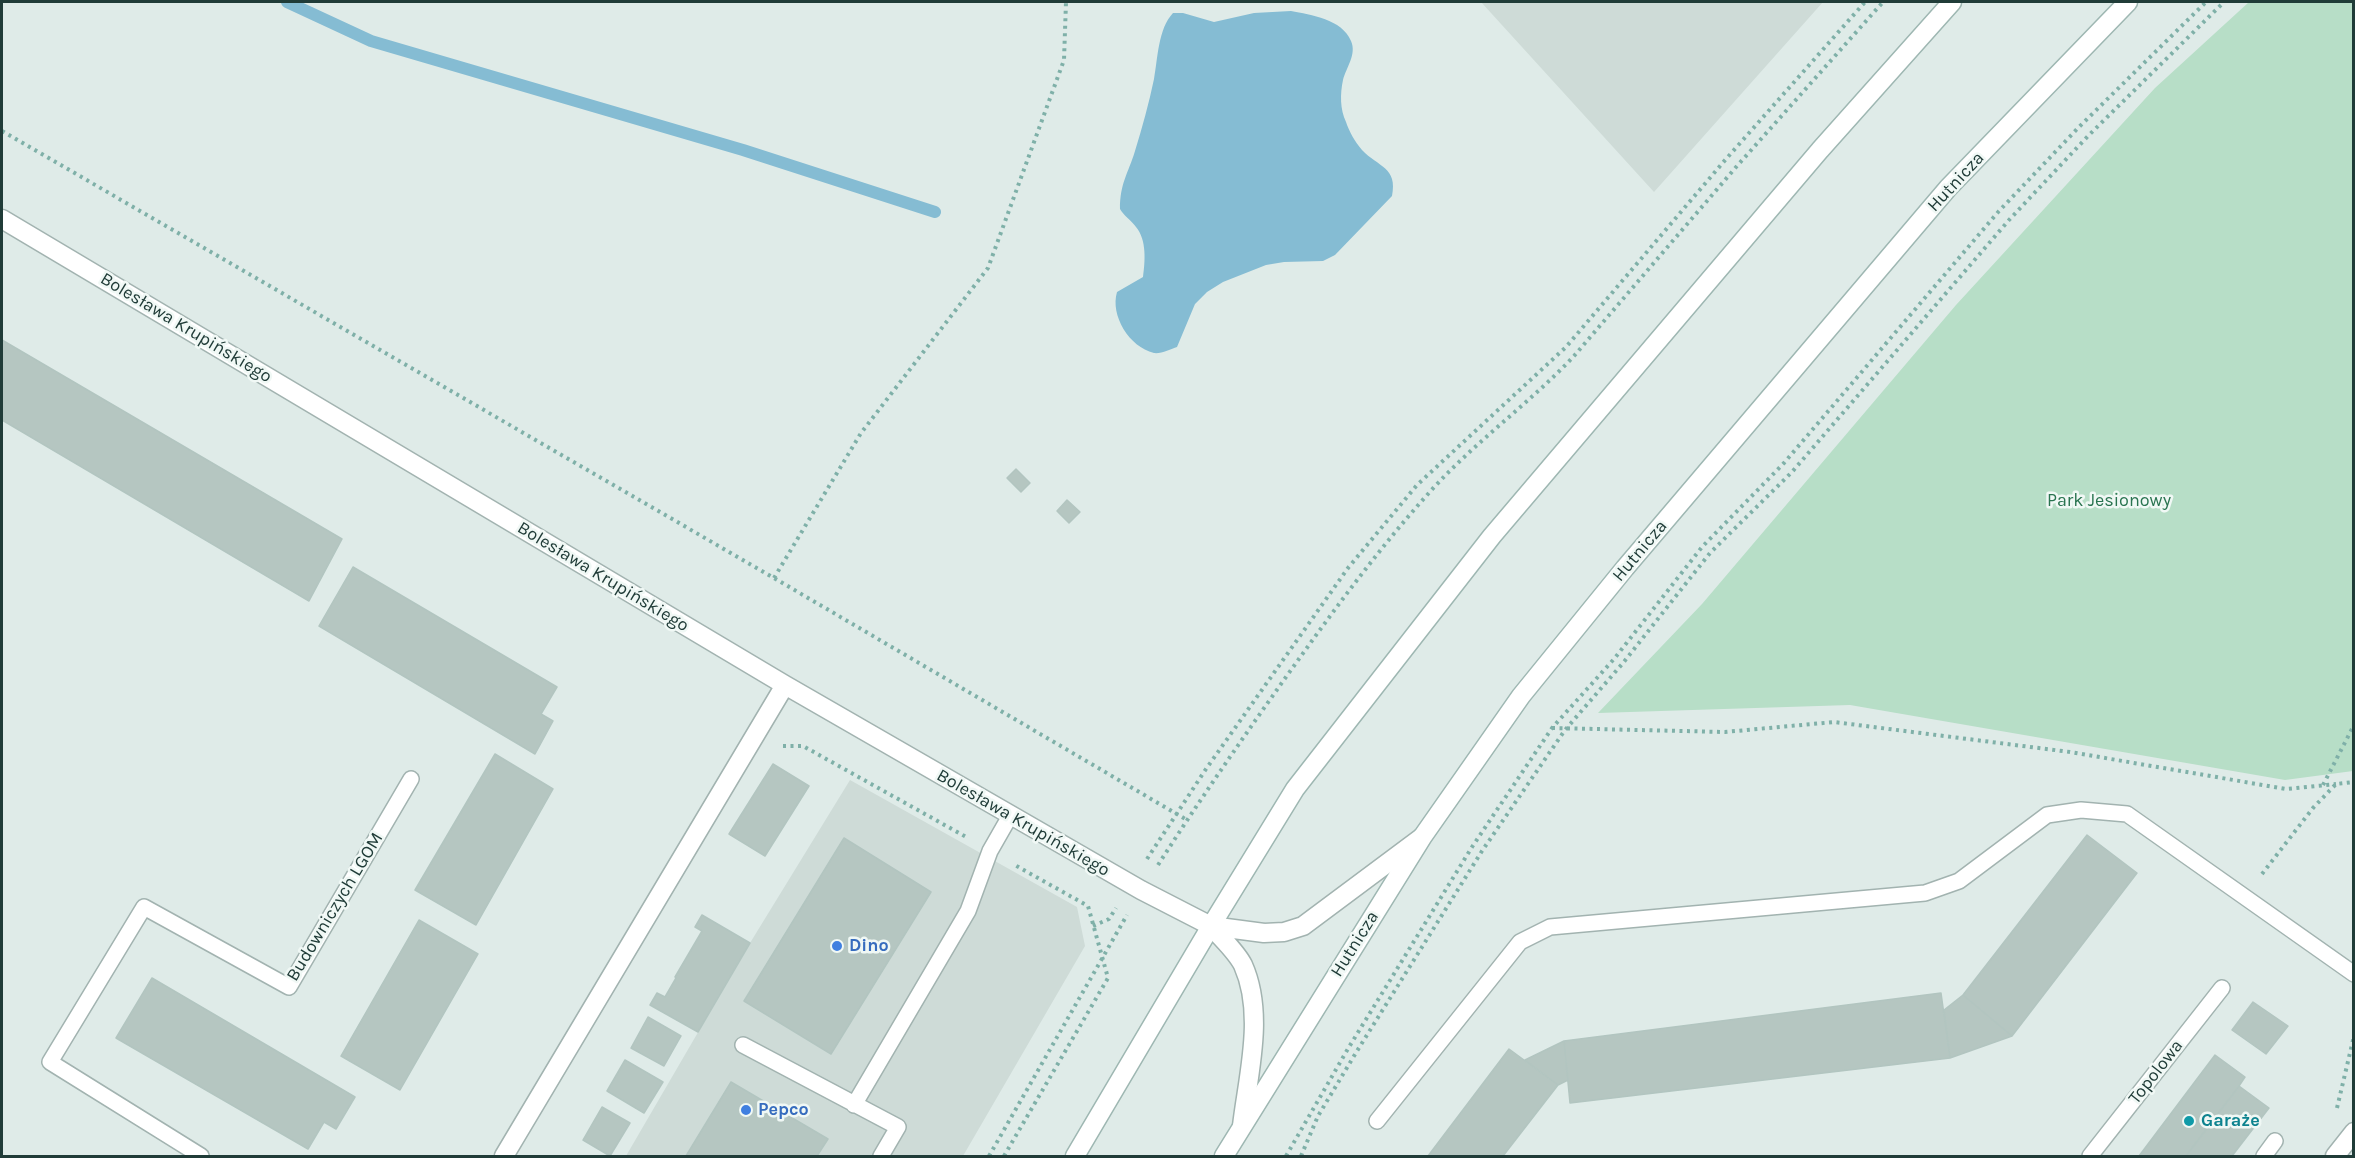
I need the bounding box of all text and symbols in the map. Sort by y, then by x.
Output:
street label: Hutnicza [1923,148,1989,216]
street label: Bolesława Krupińskiego [96,268,276,388]
park label: Park Jesionowy [2047,490,2171,512]
street label: Hutnicza [1608,516,1672,586]
street label: Bolesława Krupińskiego [513,517,693,637]
street label: Bolesława Krupińskiego [933,765,1113,881]
street label: Budowniczych LGOM [282,829,388,985]
street label: Hutnicza [1326,907,1384,981]
place label: Dino [849,935,889,957]
marker: Dino [830,939,844,953]
street label: Topolowa [2124,1036,2188,1108]
place label: Pepco [758,1099,809,1121]
marker: Pepco [739,1103,753,1117]
place label: Garaże [2201,1110,2260,1132]
marker: Garaże [2182,1114,2196,1128]

